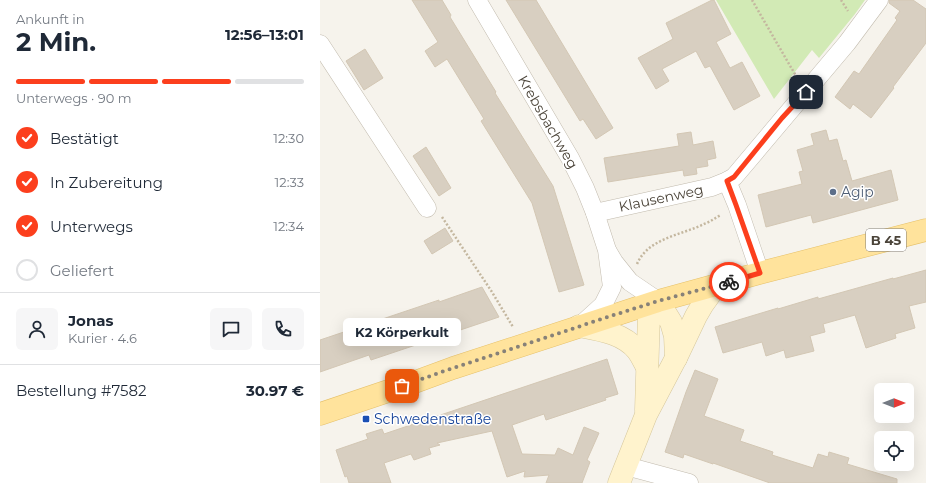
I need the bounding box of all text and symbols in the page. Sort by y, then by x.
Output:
text: Ankunft in [16,11,85,27]
text: 12:56–13:01 [225,25,304,44]
text: 2 Min. [16,26,96,58]
street label: Krebsbachweg [514,72,582,172]
pin [789,75,823,109]
icon: home [795,81,817,103]
text: Unterwegs · 90 m [16,90,132,106]
icon: check [16,127,38,149]
text: Bestätigt [50,129,119,148]
text: 12:30 [273,130,304,146]
icon: check [16,171,38,193]
text: In Zubereitung [50,173,163,192]
text: 12:33 [275,174,304,190]
street label: Klausenweg [617,180,705,216]
place label: Agip [841,183,874,201]
marker: Agip [828,187,838,197]
icon: check [16,215,38,237]
text: Unterwegs [50,217,133,236]
text: 12:34 [273,218,304,234]
road number: B 45 [866,229,906,251]
text: Geliefert [50,261,114,280]
courier [709,262,749,302]
icon: bike [718,271,740,293]
button: person [16,308,58,350]
button: chat [210,308,252,350]
button: phone [262,308,304,350]
text: Jonas [68,311,114,330]
callout: K2 Körperkult [343,318,461,346]
text: K2 Körperkult [355,324,449,340]
text: Kurier · 4.6 [68,330,137,346]
pin [385,369,419,403]
icon: bag [391,375,413,397]
text: Bestellung #7582 [16,381,147,400]
text: 30.97 € [246,381,304,400]
north arrow [874,383,914,423]
map controls [874,383,914,471]
place label: Schwedenstraße [374,410,491,428]
marker: Schwedenstraße [361,414,371,424]
button: locate [874,431,914,471]

